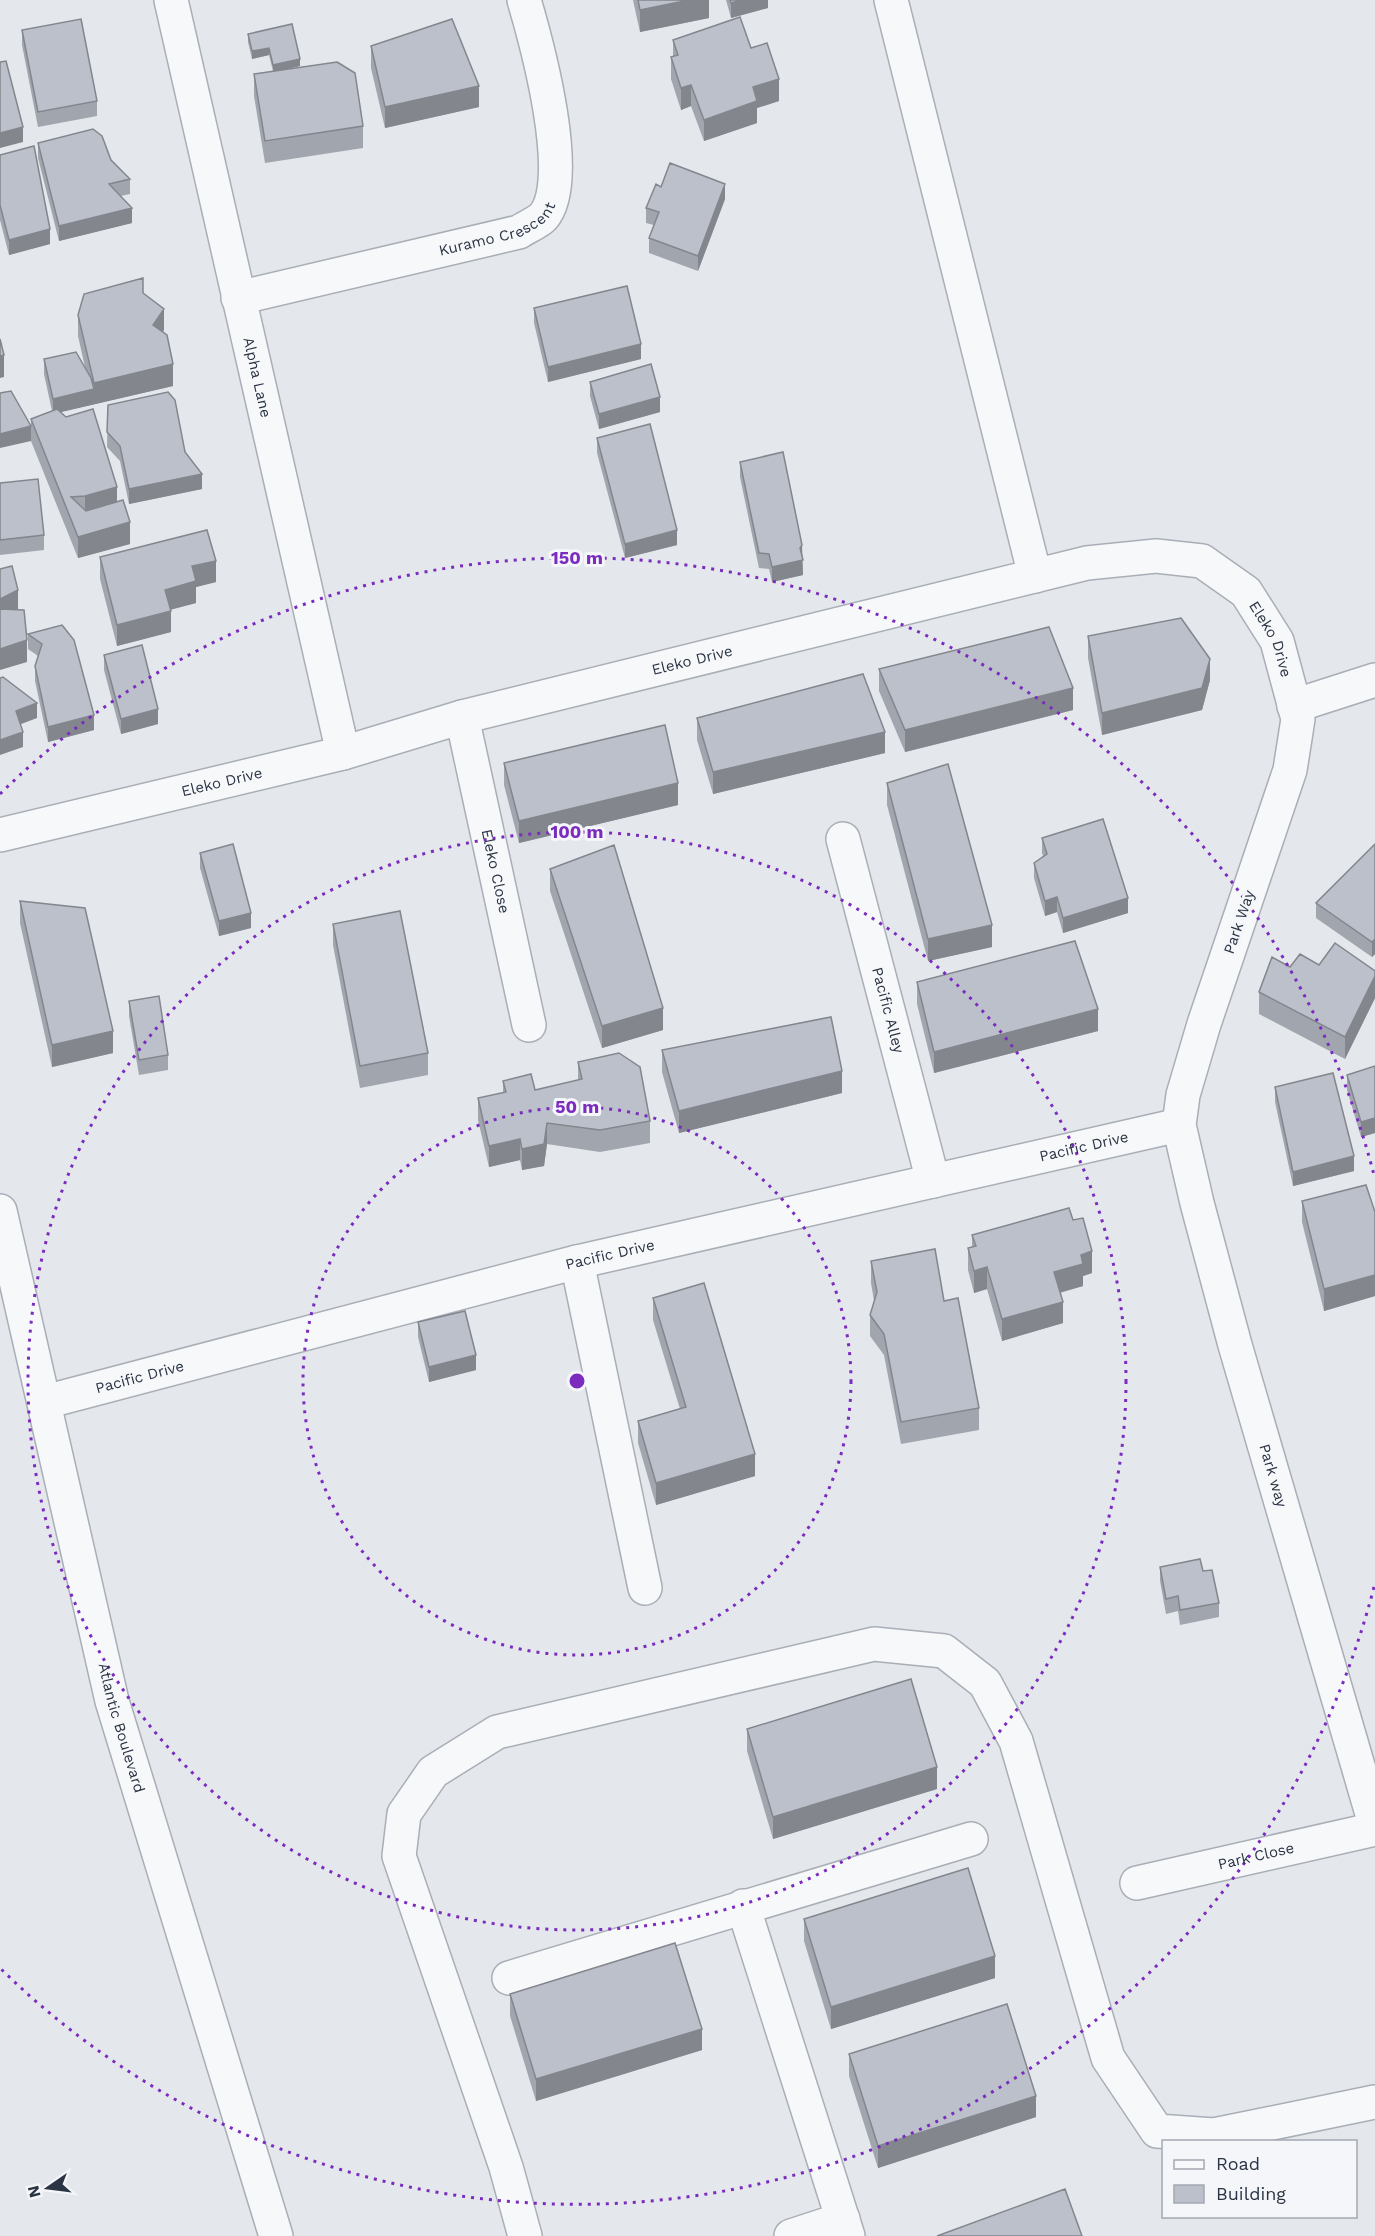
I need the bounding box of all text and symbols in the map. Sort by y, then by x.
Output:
street label: Kuramo Crescent [437,199,560,260]
street label: Alpha Lane [239,335,275,419]
text: 150 m [551,547,603,568]
street label: Eleko Drive [1245,598,1295,679]
street label: Eleko Drive [650,642,734,679]
street label: Eleko Drive [180,764,264,800]
text: 100 m [550,821,604,842]
street label: Eleko Close [478,828,513,915]
street label: Park Way [1220,887,1258,956]
street label: Pacific Alley [868,965,908,1055]
text: 50 m [555,1096,599,1117]
street label: Pacific Drive [1038,1128,1130,1165]
street label: Pacific Drive [564,1236,656,1274]
street label: Pacific Drive [94,1357,186,1397]
centre of rings [567,1371,587,1391]
street label: Park way [1255,1442,1291,1509]
street label: Atlantic Boulevard [95,1661,149,1795]
street label: Park Close [1216,1839,1296,1873]
legend [1162,2140,1357,2218]
text: Road [1216,2153,1260,2174]
north arrow [18,2158,78,2218]
text: N [23,2183,45,2200]
text: Building [1216,2183,1286,2204]

